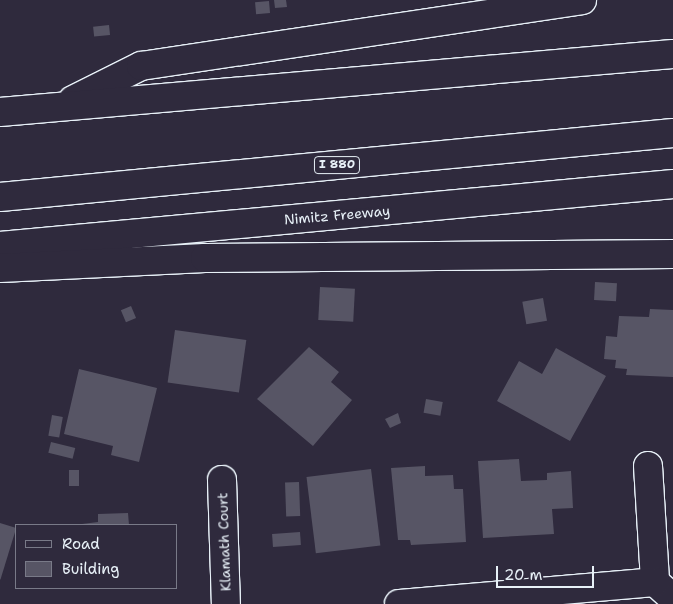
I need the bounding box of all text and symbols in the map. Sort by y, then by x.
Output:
road number: I 880 [313,156,361,174]
street label: Nimitz Freeway [283,202,391,228]
street label: Klamath Court [214,492,234,592]
legend [15,524,178,589]
text: Road [62,534,100,554]
scale bar [498,556,596,588]
text: Building [62,559,119,579]
text: 20 m [504,565,543,585]

